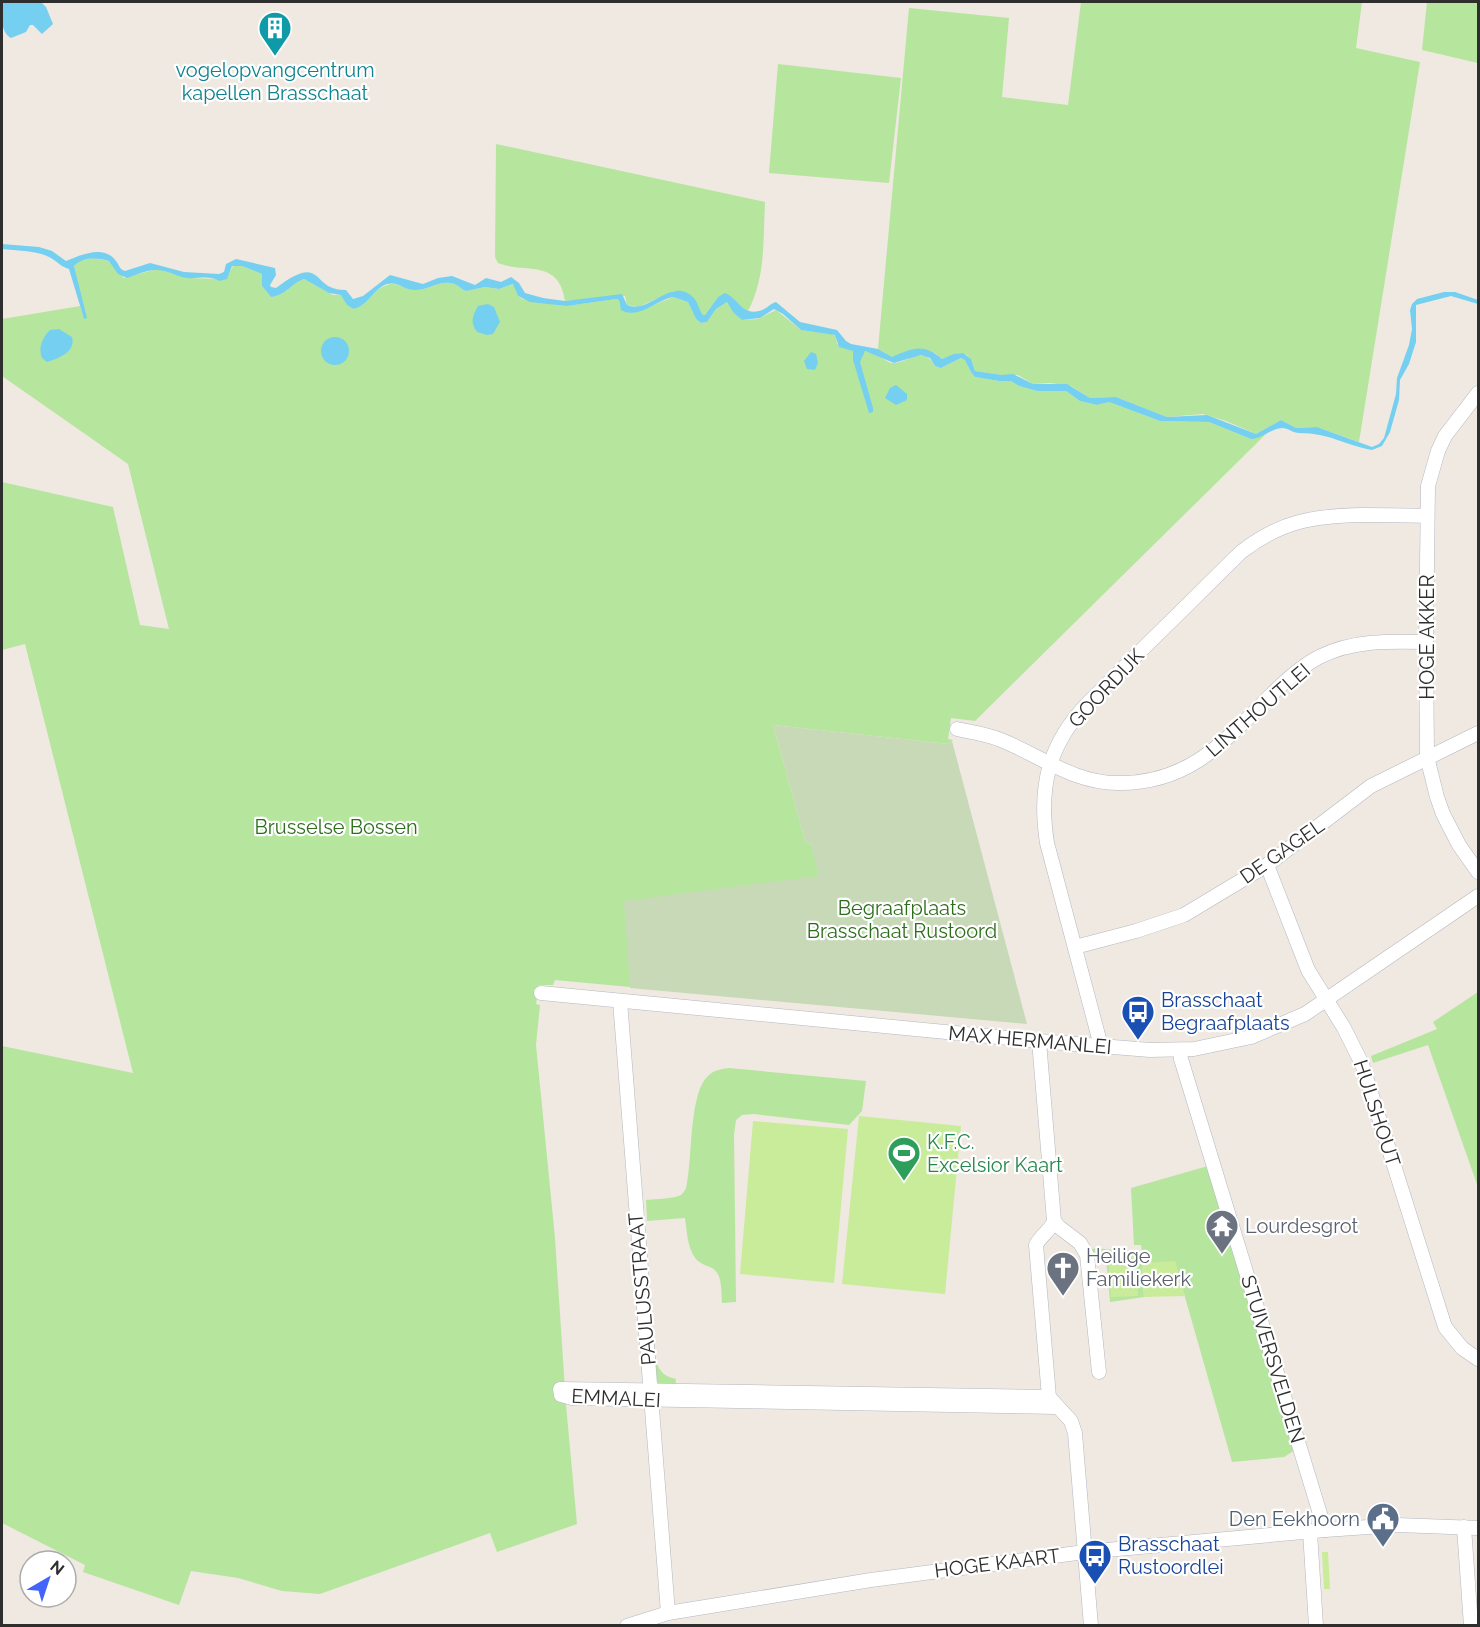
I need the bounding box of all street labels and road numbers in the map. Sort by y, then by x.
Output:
street label: HOGE AKKER [1415,574,1439,700]
street label: GOORDIJK [1063,643,1149,732]
street label: LINTHOUTLEI [1201,658,1315,762]
street label: DE GAGEL [1235,813,1329,889]
street label: MAX HERMANLEI [947,1021,1113,1059]
street label: HULSHOUT [1348,1057,1406,1169]
street label: PAULUSSTRAAT [623,1212,661,1366]
street label: STUIVERSVELDEN [1236,1272,1310,1446]
street label: EMMALEI [571,1384,661,1412]
street label: HOGE KAART [933,1543,1061,1583]

